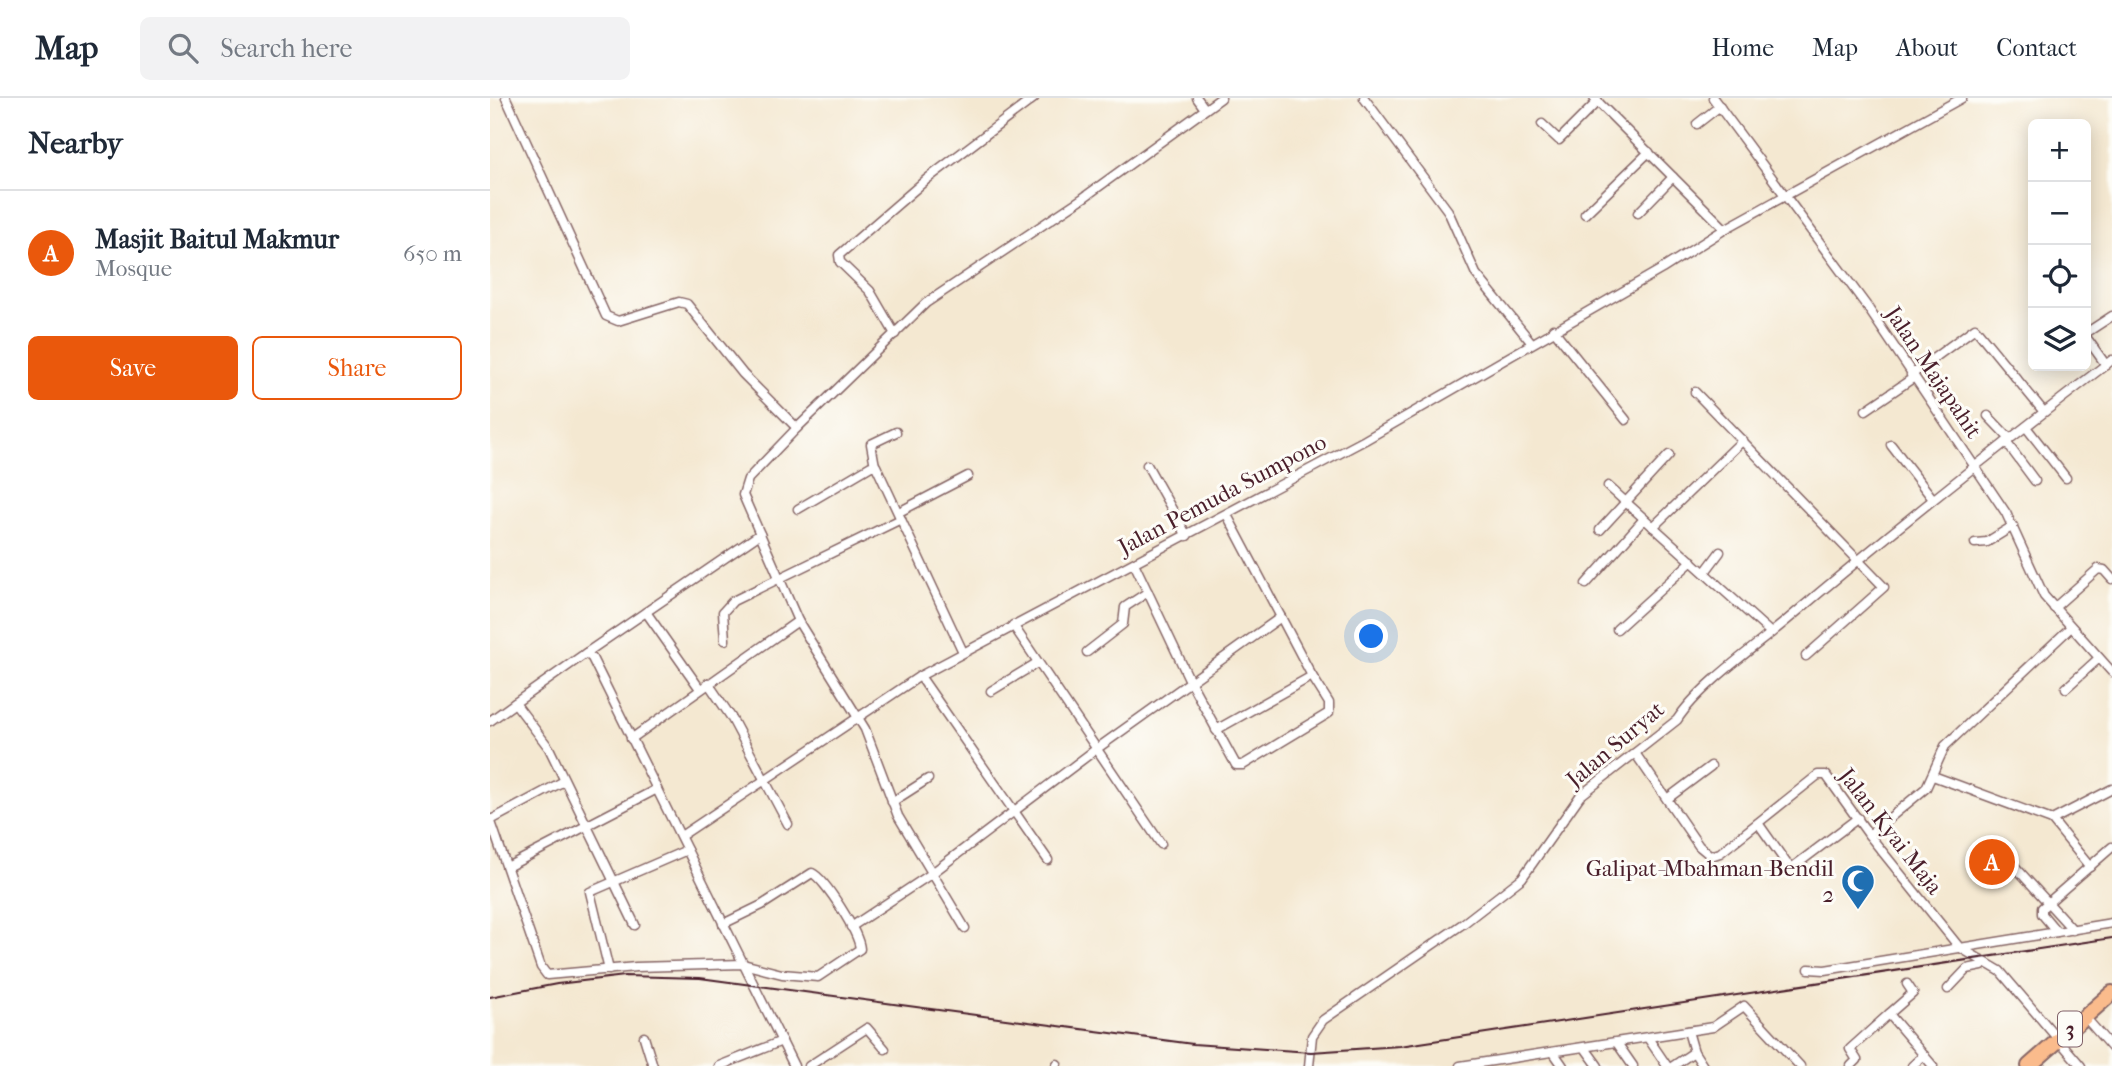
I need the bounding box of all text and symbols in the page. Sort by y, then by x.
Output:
search box [140,17,630,80]
text: Map [35,29,98,68]
icon: search [164,29,202,67]
text: Search here [220,33,352,64]
text: Home [1712,34,1774,62]
text: Map [1812,34,1858,62]
text: About [1896,34,1958,62]
text: Contact [1996,34,2077,62]
map controls [2028,119,2091,371]
button: + [2028,119,2091,182]
text: Nearby [28,126,123,161]
button: − [2028,182,2091,245]
text: Masjit Baitul Makmur [95,224,339,255]
text: A [44,240,58,267]
text: 650 m [403,240,462,267]
button: locate [2028,245,2091,308]
text: Mosque [95,255,172,282]
street label: Jalan Majapahit [1878,300,1988,443]
button: layers [2028,308,2091,371]
button: Save [28,336,238,400]
button: Share [252,336,462,400]
street label: Jalan Pemuda Sumpono [1112,428,1331,562]
your location [1354,619,1388,653]
street label: Jalan Suryat [1559,696,1670,794]
street label: Jalan Kyai Maja [1832,761,1948,900]
pin: A [1969,836,2015,888]
place label: Galipat-Mbahman-Bendil 2 [1586,855,1835,908]
mosque icon: Galipat-Mbahman-Bendil 2 [1839,862,1877,911]
road number: 3 [2058,1012,2082,1046]

